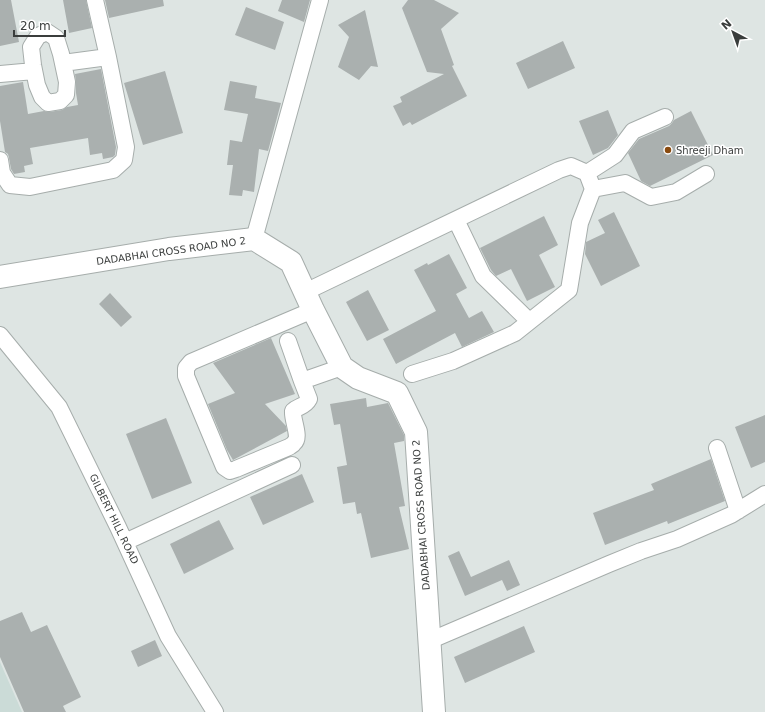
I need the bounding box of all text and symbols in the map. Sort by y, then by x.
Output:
scale bar [14,12,65,38]
north arrow [713,12,753,52]
text: N [719,17,735,33]
text: 20 m [20,19,51,33]
marker: Shreeji Dham [663,145,673,155]
place label: Shreeji Dham [676,145,744,156]
street label: DADABHAI CROSS ROAD NO 2 [95,235,247,267]
street label: DADABHAI CROSS ROAD NO 2 [410,439,432,591]
street label: GILBERT HILL ROAD [87,472,141,566]

